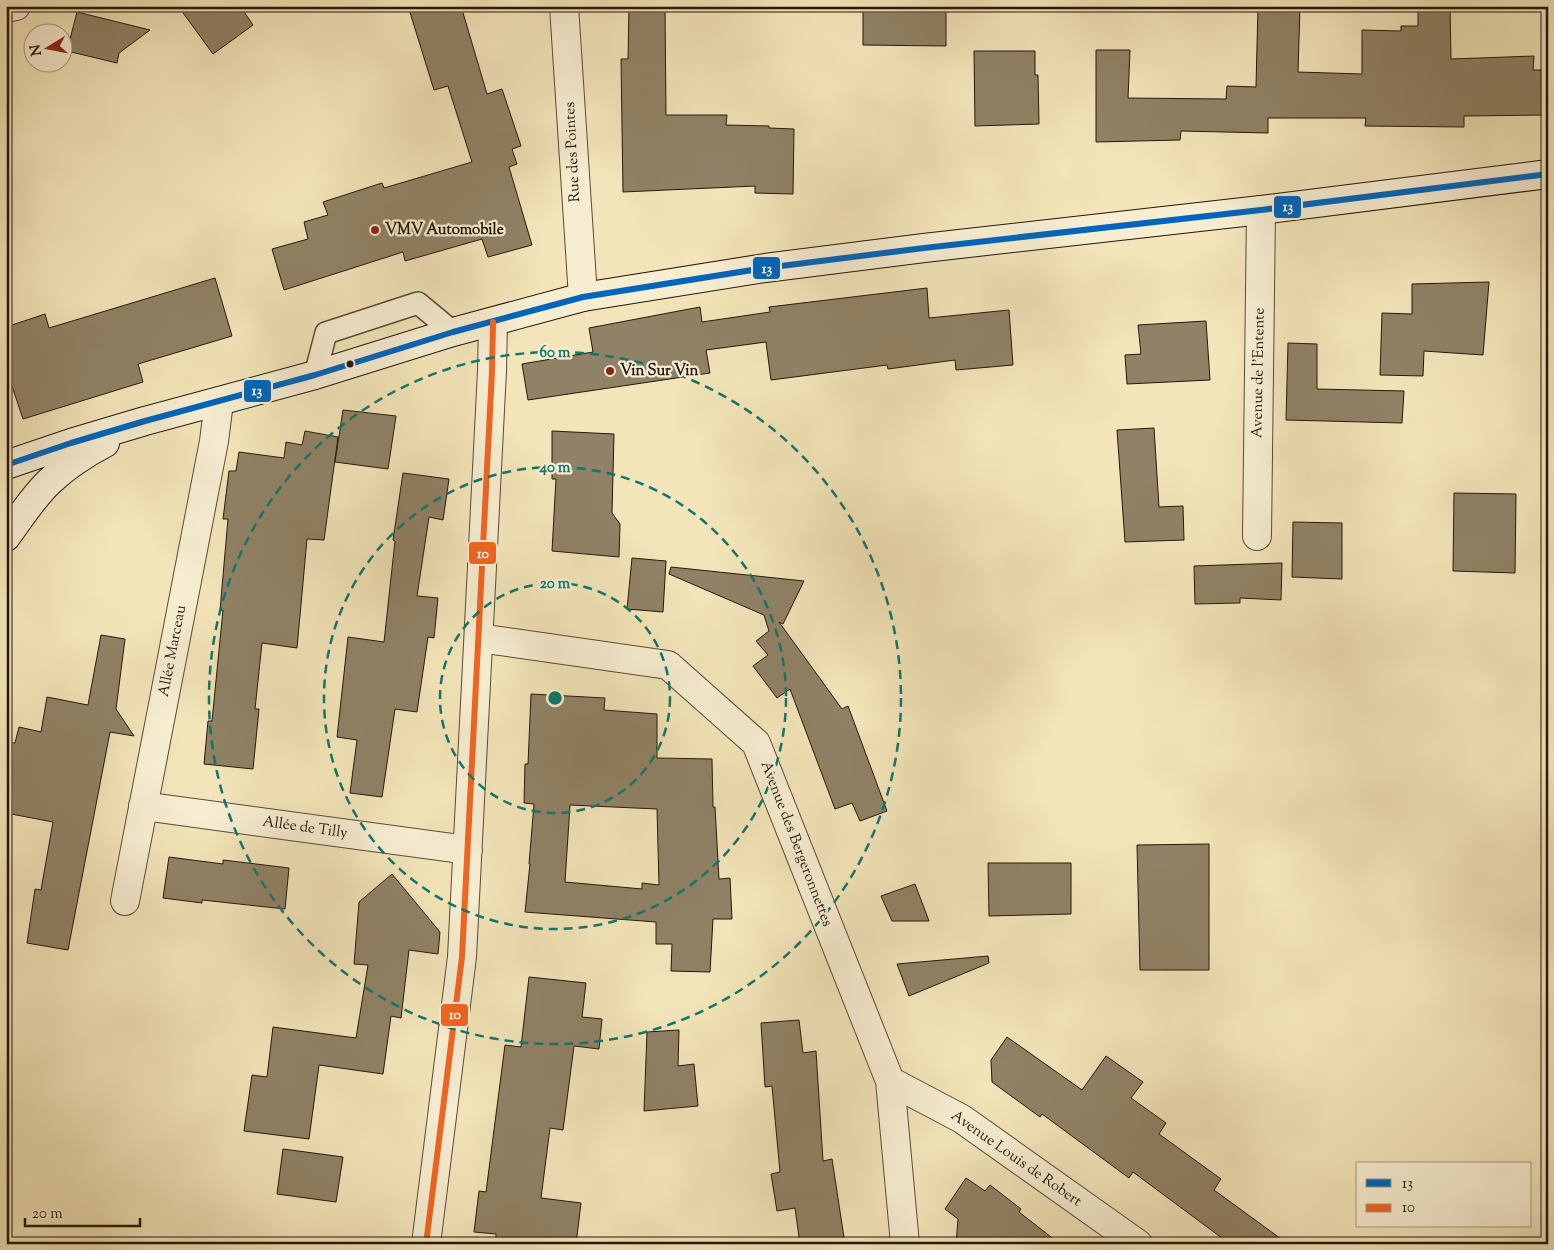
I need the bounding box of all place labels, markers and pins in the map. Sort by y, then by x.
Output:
place label: VMV Automobile [385,220,504,241]
marker: VMV Automobile [369,224,381,236]
unlabelled marker [345,359,355,369]
place label: Vin Sur Vin [620,361,698,382]
marker: Vin Sur Vin [604,365,616,377]
centre of rings [546,689,564,707]

